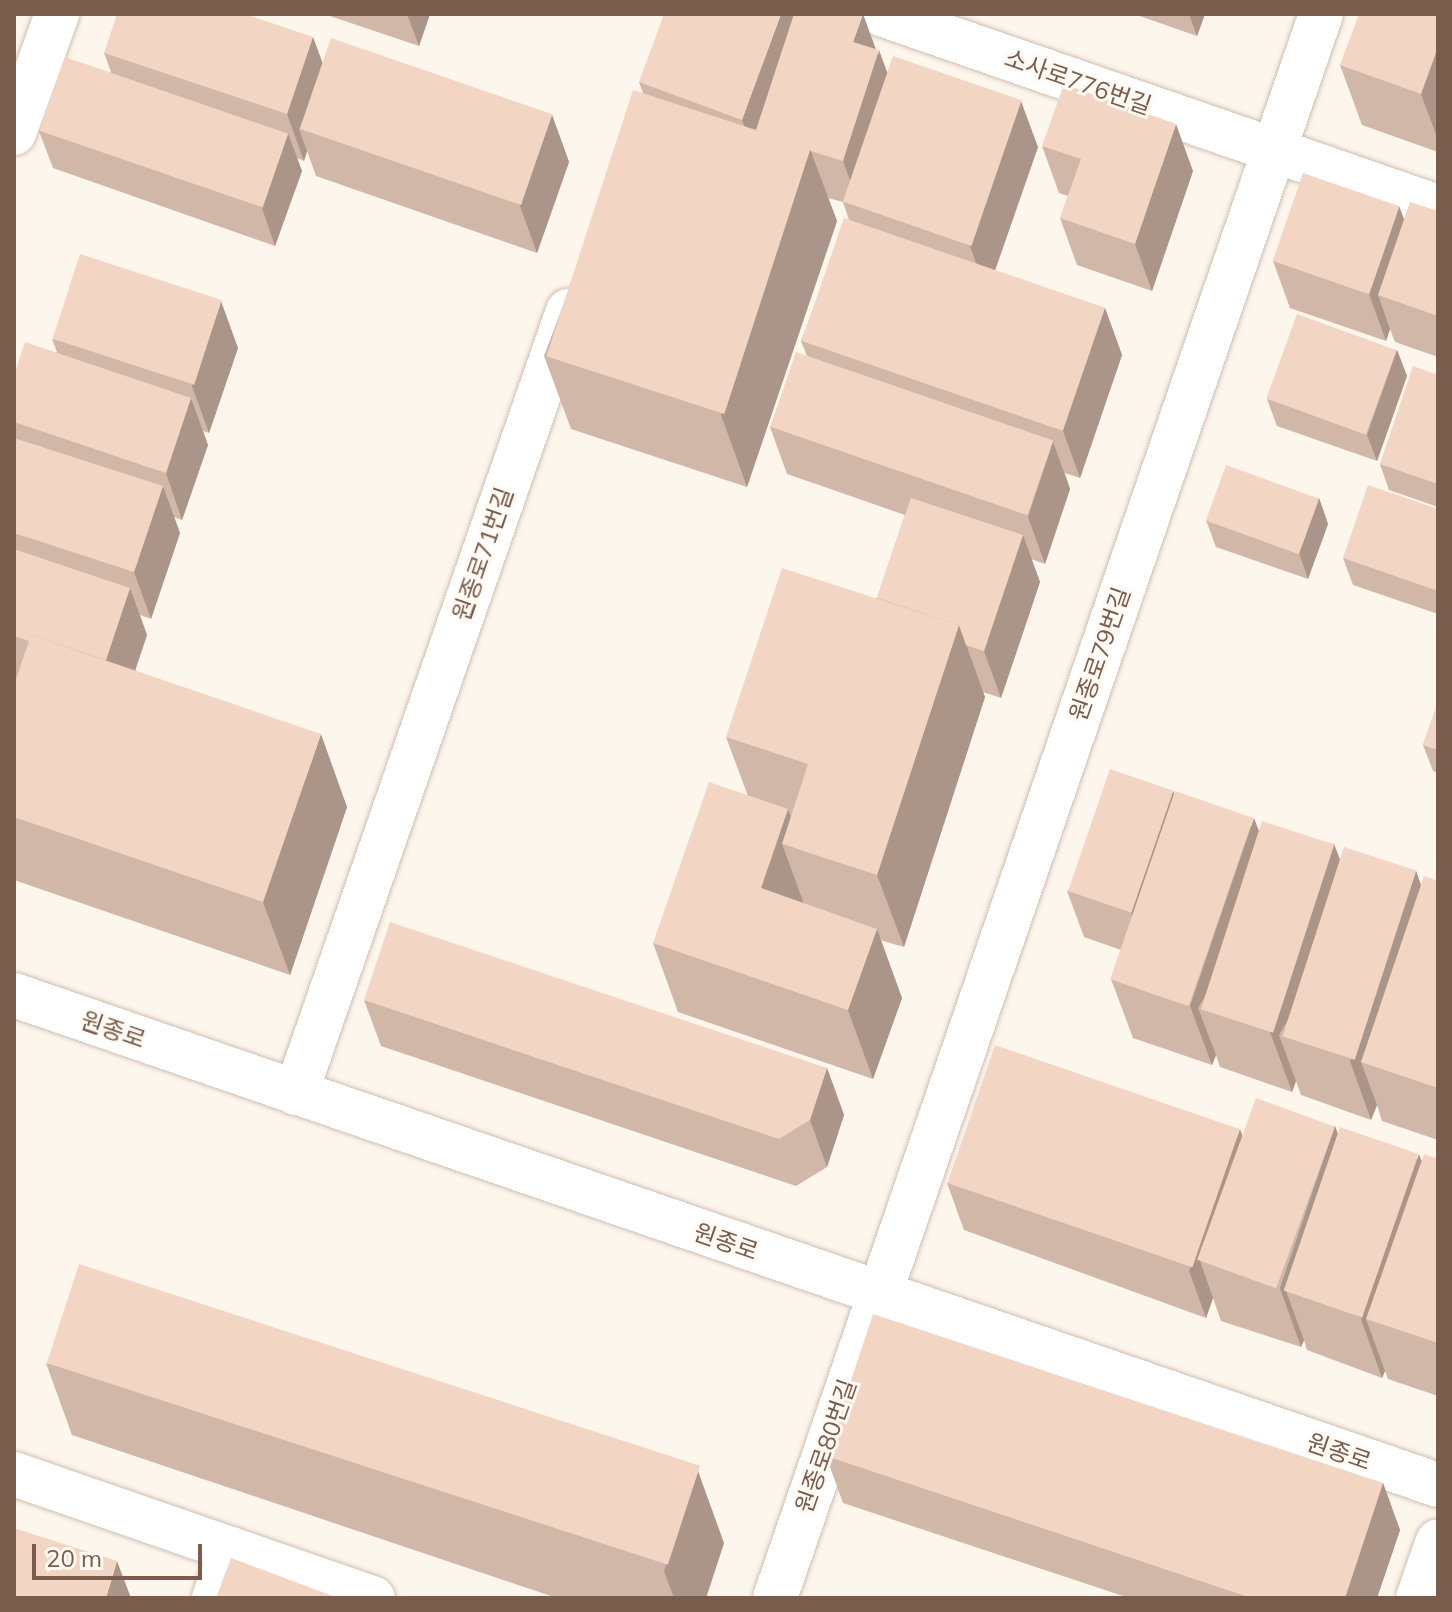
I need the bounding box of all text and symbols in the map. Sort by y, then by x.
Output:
street label: 소사로776번길 [1001,43,1155,121]
street label: 원종로71번길 [447,484,519,624]
street label: 원종로79번길 [1064,584,1136,724]
street label: 원종로 [77,1006,149,1054]
street label: 원종로 [690,1218,762,1266]
street label: 원종로80번길 [790,1376,862,1516]
street label: 원종로 [1303,1428,1375,1476]
scale bar [36,1528,206,1578]
text: 20 m [46,1543,102,1573]

